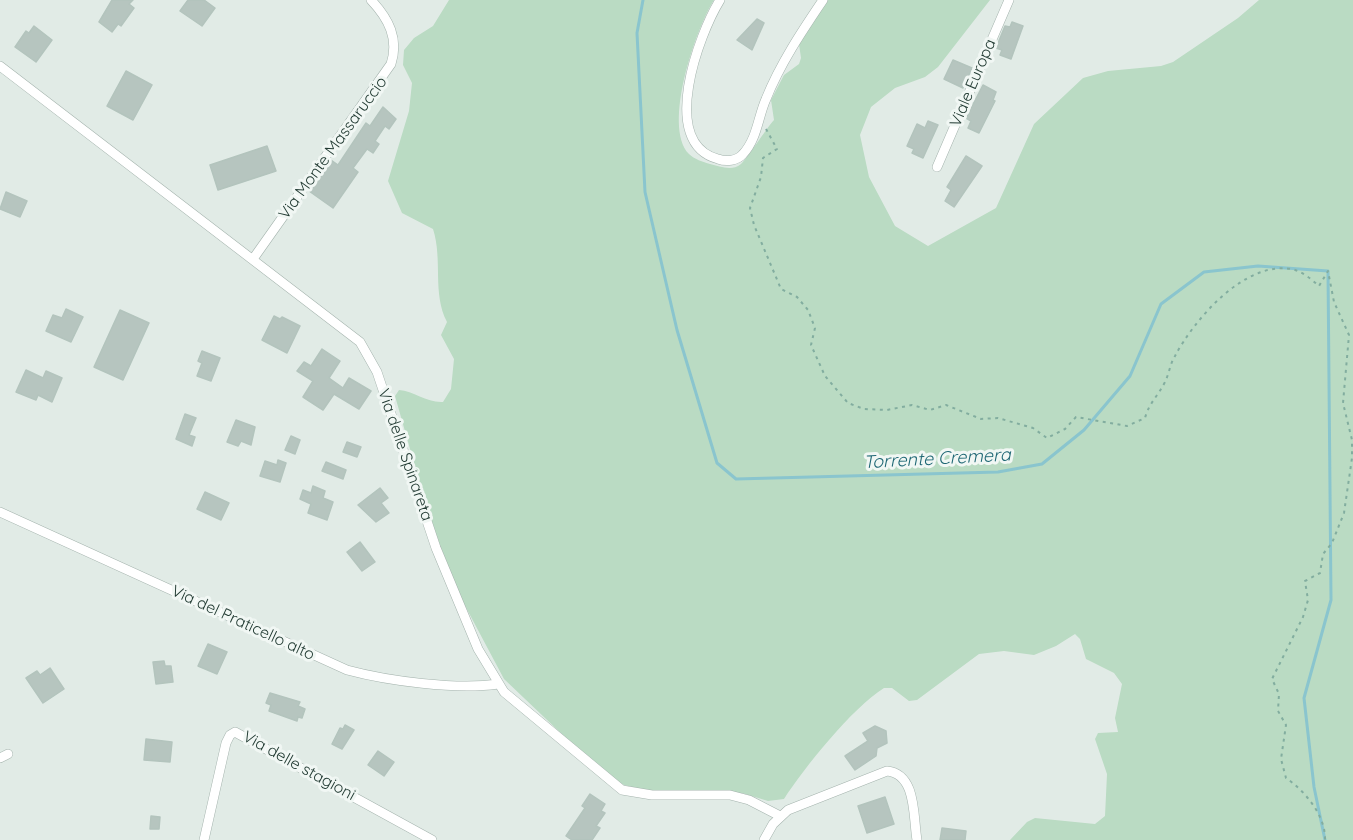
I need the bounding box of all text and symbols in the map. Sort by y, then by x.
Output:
street label: Viale Europa [946,36,1000,130]
street label: Via Monte Massaruccio [275,73,391,223]
street label: Via delle Spinareta [373,386,437,524]
water label: Torrente Cremera [863,444,1011,474]
street label: Via del Praticello alto [168,581,318,665]
street label: Via delle stagioni [239,727,359,805]

